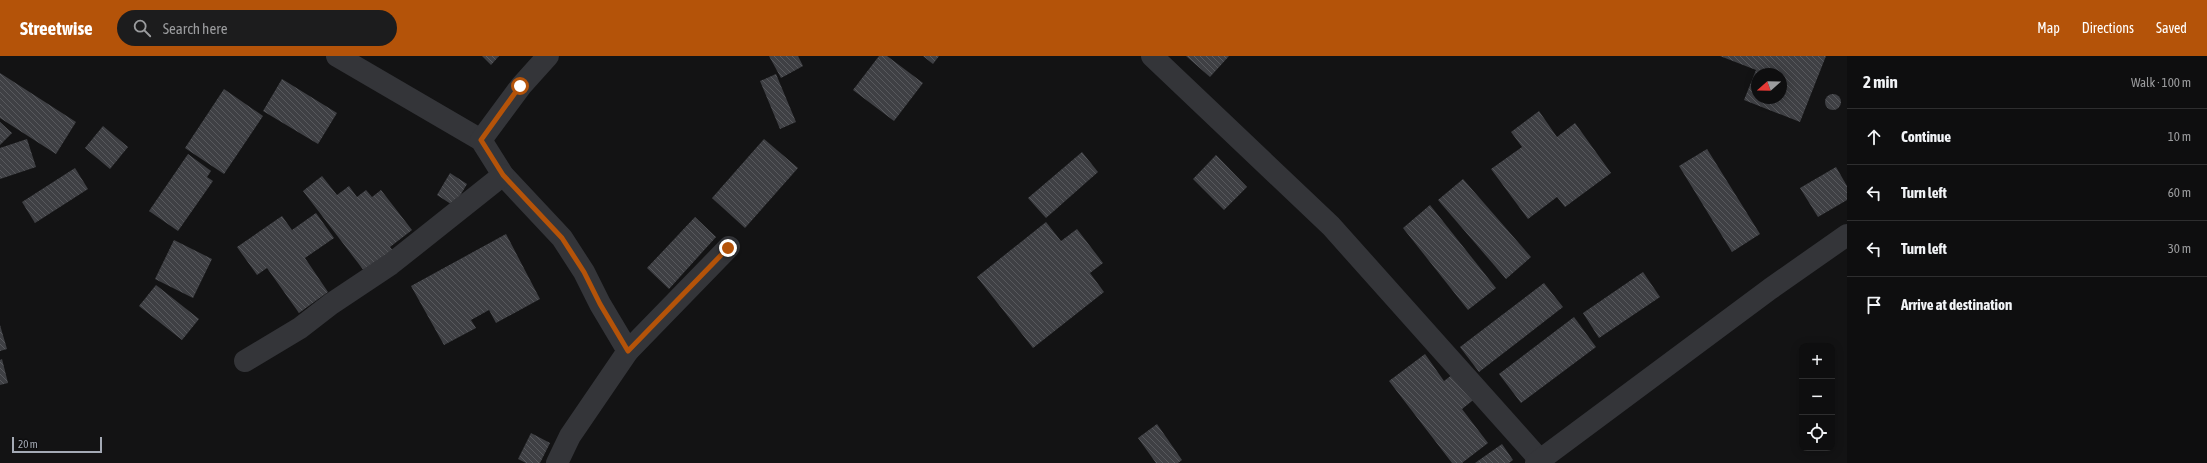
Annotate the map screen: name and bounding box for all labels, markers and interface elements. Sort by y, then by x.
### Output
search box [117,10,397,46]
text: Streetwise [20,17,93,39]
icon: search [131,17,153,39]
text: Search here [163,20,227,37]
text: Map [2037,20,2060,36]
text: Directions [2082,20,2134,36]
text: Saved [2156,20,2187,36]
north arrow [1751,68,1787,104]
text: 2 min [1863,72,1898,92]
text: Walk · 100 m [2131,75,2191,90]
route start [511,77,529,95]
icon: ahead [1863,126,1885,148]
text: Continue [1901,128,1951,145]
text: 10 m [2168,129,2191,144]
icon: left [1863,182,1885,204]
text: Turn left [1901,184,1947,201]
text: 60 m [2168,185,2191,200]
icon: left [1863,238,1885,260]
route end [719,239,737,257]
text: Turn left [1901,240,1947,257]
text: 30 m [2168,241,2191,256]
icon: arrive [1863,294,1885,316]
text: Arrive at destination [1901,296,2012,313]
map controls [1799,343,1835,451]
button: + [1799,343,1835,379]
button: − [1799,379,1835,415]
button: locate [1799,415,1835,451]
scale bar [12,435,102,454]
text: 20 m [18,438,38,450]

